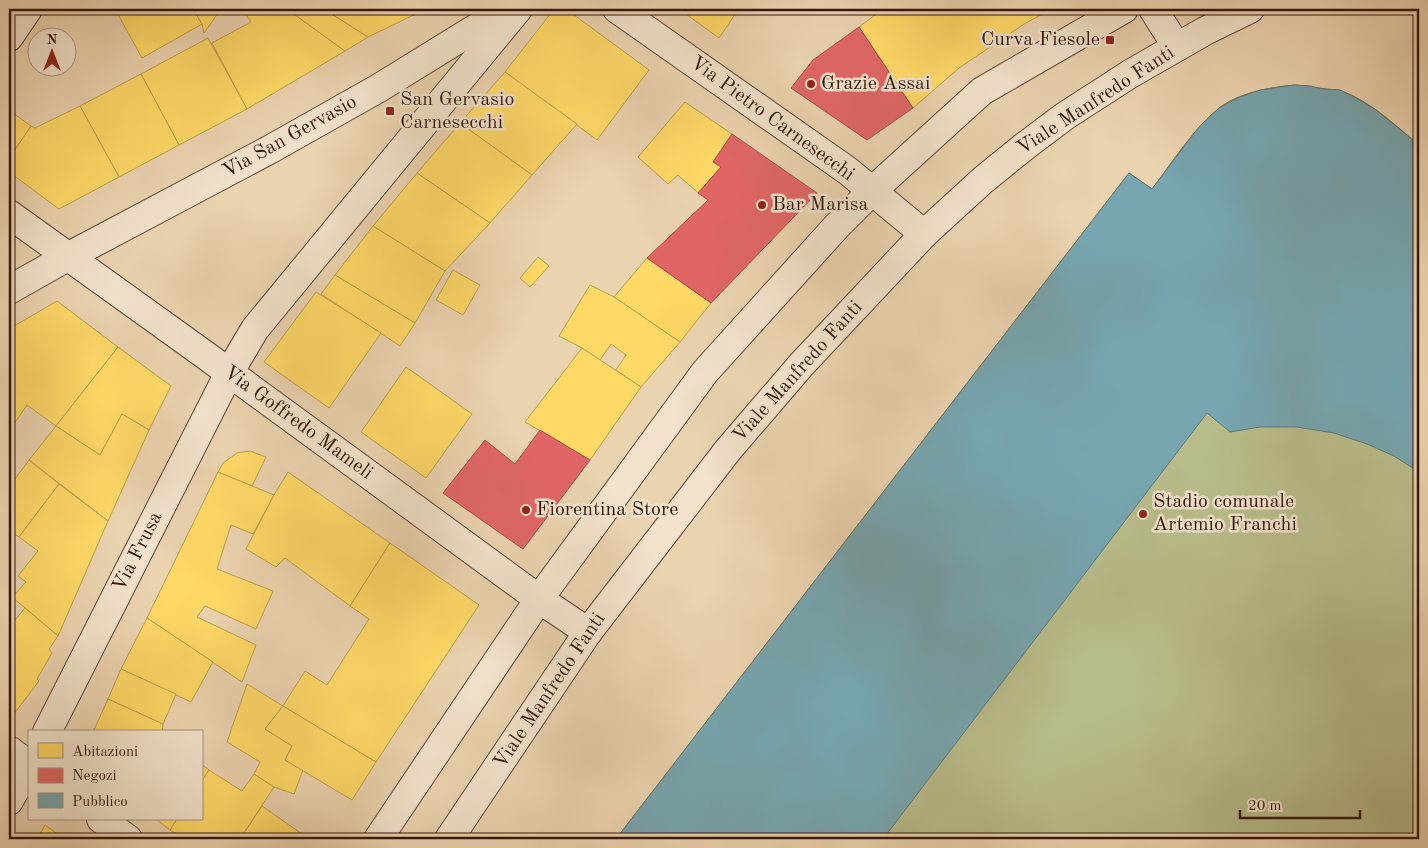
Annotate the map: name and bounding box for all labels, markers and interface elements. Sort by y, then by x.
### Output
north arrow [28,28,78,78]
place label: Curva Fiesole [981,30,1100,50]
text: N [47,33,58,47]
marker: Curva Fiesole [1104,34,1116,46]
street label: Viale Manfredo Fanti [1014,43,1178,159]
street label: Via Pietro Carnesecchi [686,53,858,185]
place label: Grazie Assai [821,74,930,94]
marker: Grazie Assai [805,78,817,90]
place label: San Gervasio Carnesecchi [400,90,514,133]
street label: Via San Gervasio [220,92,360,182]
marker: San Gervasio Carnesecchi [384,105,396,117]
place label: Bar Marisa [772,195,868,215]
marker: Bar Marisa [756,199,768,211]
street label: Viale Manfredo Fanti [729,297,867,447]
street label: Via Goffredo Mameli [220,362,376,484]
place label: Stadio comunale Artemio Franchi [1153,492,1297,535]
place label: Fiorentina Store [536,500,678,520]
marker: Fiorentina Store [520,504,532,516]
marker: Stadio comunale Artemio Franchi [1137,508,1149,520]
street label: Via Frusa [109,509,167,595]
street label: Viale Manfredo Fanti [491,610,609,772]
legend [28,730,202,820]
text: Abitazioni [72,745,138,760]
text: Negozi [72,769,117,784]
scale bar [1240,788,1360,820]
text: Pubblico [72,795,128,810]
text: 20 m [1248,799,1282,814]

